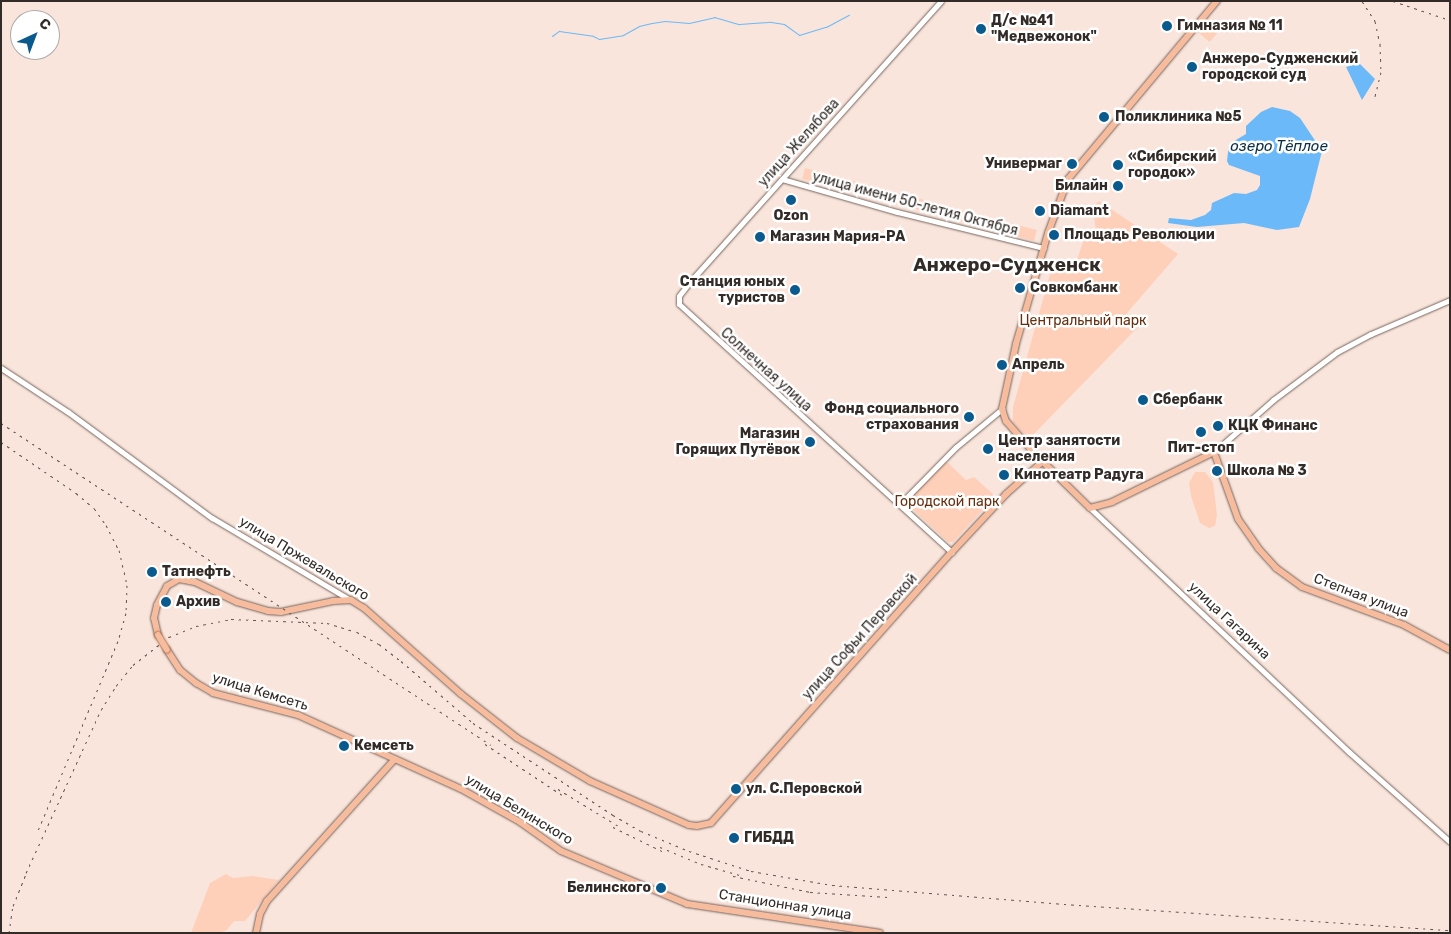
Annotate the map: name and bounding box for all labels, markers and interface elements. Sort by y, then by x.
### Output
north arrow [10,10,60,60]
place label: Д/с №41 "Медвежонок" [991,13,1097,46]
text: С [35,15,54,34]
place label: Гимназия № 11 [1177,18,1283,34]
marker: Гимназия № 11 [1161,20,1173,32]
marker: Д/с №41 "Медвежонок" [975,23,987,35]
place label: Анжеро-Судженский городской суд [1202,51,1358,84]
marker: Анжеро-Судженский городской суд [1186,61,1198,73]
street label: улица Желябова [755,95,843,191]
place label: Поликлиника №5 [1115,109,1241,125]
marker: Поликлиника №5 [1097,110,1111,124]
water label: озеро Тёплое [1230,138,1328,156]
place label: «Сибирский городок» [1128,149,1216,182]
place label: Универмаг [985,156,1062,172]
marker: Универмаг [1066,158,1078,170]
marker: «Сибирский городок» [1112,159,1124,171]
street label: улица имени 50-летия Октября [810,168,1020,240]
place label: Билайн [1055,178,1108,194]
marker: Билайн [1112,180,1124,192]
marker: Ozon [785,194,797,206]
place label: Diamant [1050,203,1109,219]
marker: Diamant [1034,205,1046,217]
place label: Ozon [773,208,809,224]
place label: Площадь Революции [1064,227,1215,243]
place label: Магазин Мария-РА [770,229,905,245]
marker: Площадь Революции [1048,229,1060,241]
marker: Магазин Мария-РА [754,231,766,243]
district label: Анжеро-Судженск [913,254,1101,276]
place label: Станция юных туристов [680,274,785,306]
place label: Совкомбанк [1030,280,1118,296]
marker: Совкомбанк [1014,282,1026,294]
marker: Станция юных туристов [789,284,801,296]
park label: Центральный парк [1019,313,1147,329]
street label: Солнечная улица [717,325,815,415]
place label: Апрель [1012,357,1064,373]
marker: Апрель [996,359,1008,371]
place label: Сбербанк [1153,392,1223,408]
marker: Сбербанк [1137,394,1149,406]
place label: Фонд социального страхования [824,401,959,434]
marker: Фонд социального страхования [963,411,975,423]
place label: КЦК Финанс [1228,418,1318,434]
marker: КЦК Финанс [1212,420,1224,432]
place label: Магазин Горящих Путёвок [675,426,800,458]
marker: Пит-стоп [1195,426,1207,438]
place label: Центр занятости населения [998,433,1120,466]
marker: Магазин Горящих Путёвок [804,436,816,448]
place label: Пит-стоп [1167,440,1235,456]
marker: Центр занятости населения [982,443,994,455]
place label: Школа № 3 [1227,463,1307,479]
marker: Школа № 3 [1211,465,1223,477]
place label: Кинотеатр Радуга [1014,467,1144,483]
marker: Кинотеатр Радуга [998,469,1010,481]
park label: Городской парк [894,494,1000,510]
street label: улица Пржевальского [236,514,372,604]
place label: Татнефть [162,564,231,580]
marker: Татнефть [146,566,158,578]
street label: Степная улица [1311,570,1411,622]
street label: улица Софьи Перовской [799,571,921,703]
street label: улица Гагарина [1185,579,1273,663]
place label: Архив [176,594,221,610]
marker: Архив [160,596,172,608]
street label: улица Кемсеть [210,669,310,715]
place label: Кемсеть [354,738,414,754]
marker: Кемсеть [338,740,350,752]
street label: улица Белинского [462,771,576,849]
place label: ул. С.Перовской [746,781,862,797]
marker: ул. С.Перовской [730,783,742,795]
place label: ГИБДД [744,830,794,846]
marker: ГИБДД [728,832,740,844]
place label: Белинского [567,880,651,896]
marker: Белинского [655,882,667,894]
street label: Станционная улица [717,886,853,924]

